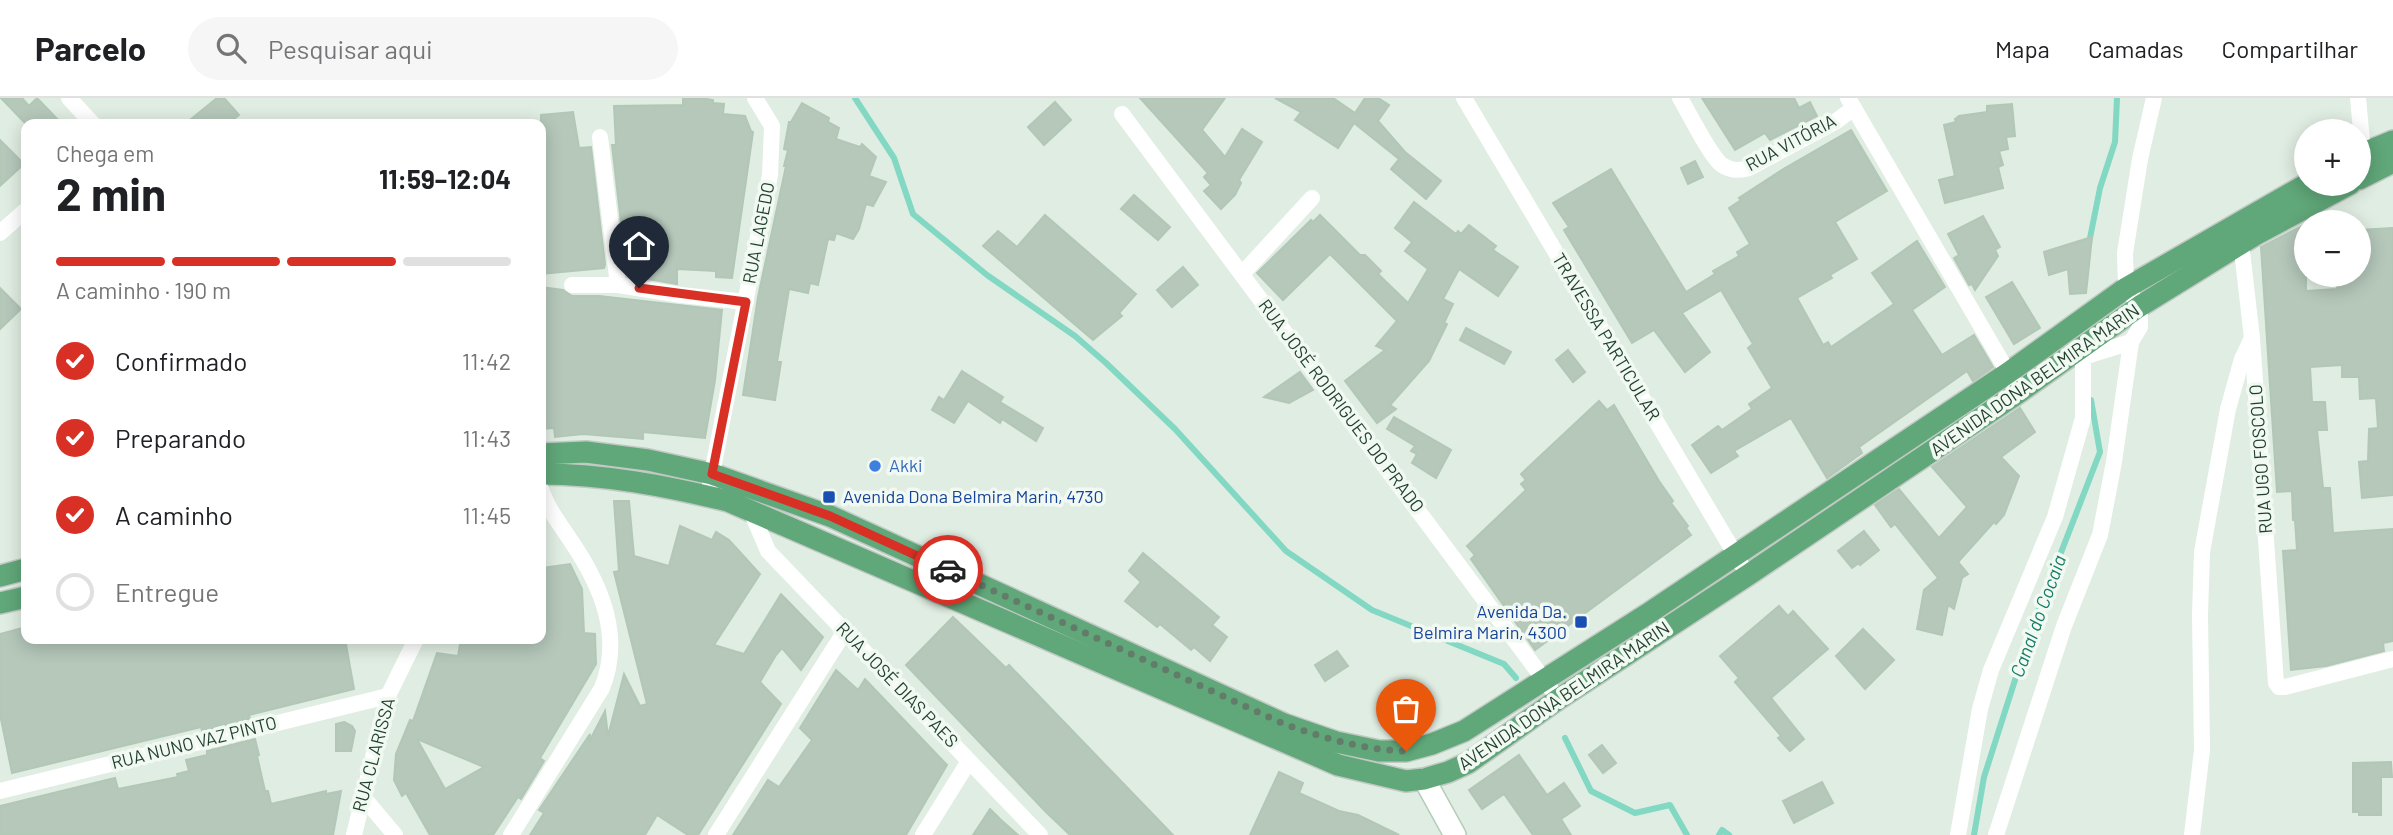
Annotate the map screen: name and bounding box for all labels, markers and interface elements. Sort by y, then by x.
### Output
search box [188,17,678,80]
text: Parcelo [35,28,146,68]
icon: search [212,29,250,67]
text: Pesquisar aqui [268,33,433,64]
text: Mapa [1995,34,2050,63]
text: Camadas [2088,34,2184,63]
text: Compartilhar [2222,34,2358,63]
street label: RUA VITÓRIA [1741,109,1840,175]
map controls [2294,119,2371,287]
button: + [2294,119,2371,196]
text: Chega em [56,139,154,167]
text: 11:59–12:04 [379,163,511,194]
text: 2 min [56,165,166,220]
street label: RUA LAGEDO [737,180,779,285]
button: − [2294,210,2371,287]
pin [609,216,669,288]
icon: home [620,227,658,265]
street label: TRAVESSA PARTICULAR [1548,249,1666,424]
text: A caminho · 190 m [56,276,231,304]
street label: RUA JOSÉ RODRIGUES DO PRADO [1254,294,1429,516]
street label: AVENIDA DONA BELMIRA MARIN [1926,298,2143,460]
icon: check [56,342,94,380]
text: Confirmado [115,345,247,376]
text: 11:42 [462,347,511,375]
street label: RUA UGO FOSCOLO [2244,384,2276,534]
icon: check [56,419,94,457]
text: Preparando [115,422,246,453]
text: 11:43 [463,424,511,452]
place label: Akki [889,454,923,476]
marker: Akki [867,458,883,474]
place label: Avenida Dona Belmira Marin, 4730 [843,485,1104,507]
marker: Avenida Dona Belmira Marin, 4730 [821,489,837,505]
icon: check [56,496,94,534]
text: A caminho [115,499,233,530]
text: 11:45 [463,501,511,529]
courier [913,535,983,605]
icon: car [929,551,967,589]
water label: Canal do Cocaia [2005,552,2070,680]
text: Entregue [115,576,219,607]
place label: Avenida Da. Belmira Marin, 4300 [1413,600,1567,643]
marker: Avenida Da. Belmira Marin, 4300 [1573,614,1589,630]
street label: AVENIDA DONA BELMIRA MARIN [1454,616,1673,774]
street label: RUA JOSÉ DIAS PAES [832,617,963,752]
pin [1376,679,1436,751]
icon: bag [1387,690,1425,728]
street label: RUA CLARISSA [347,695,399,814]
street label: RUA NUNO VAZ PINTO [109,711,279,773]

